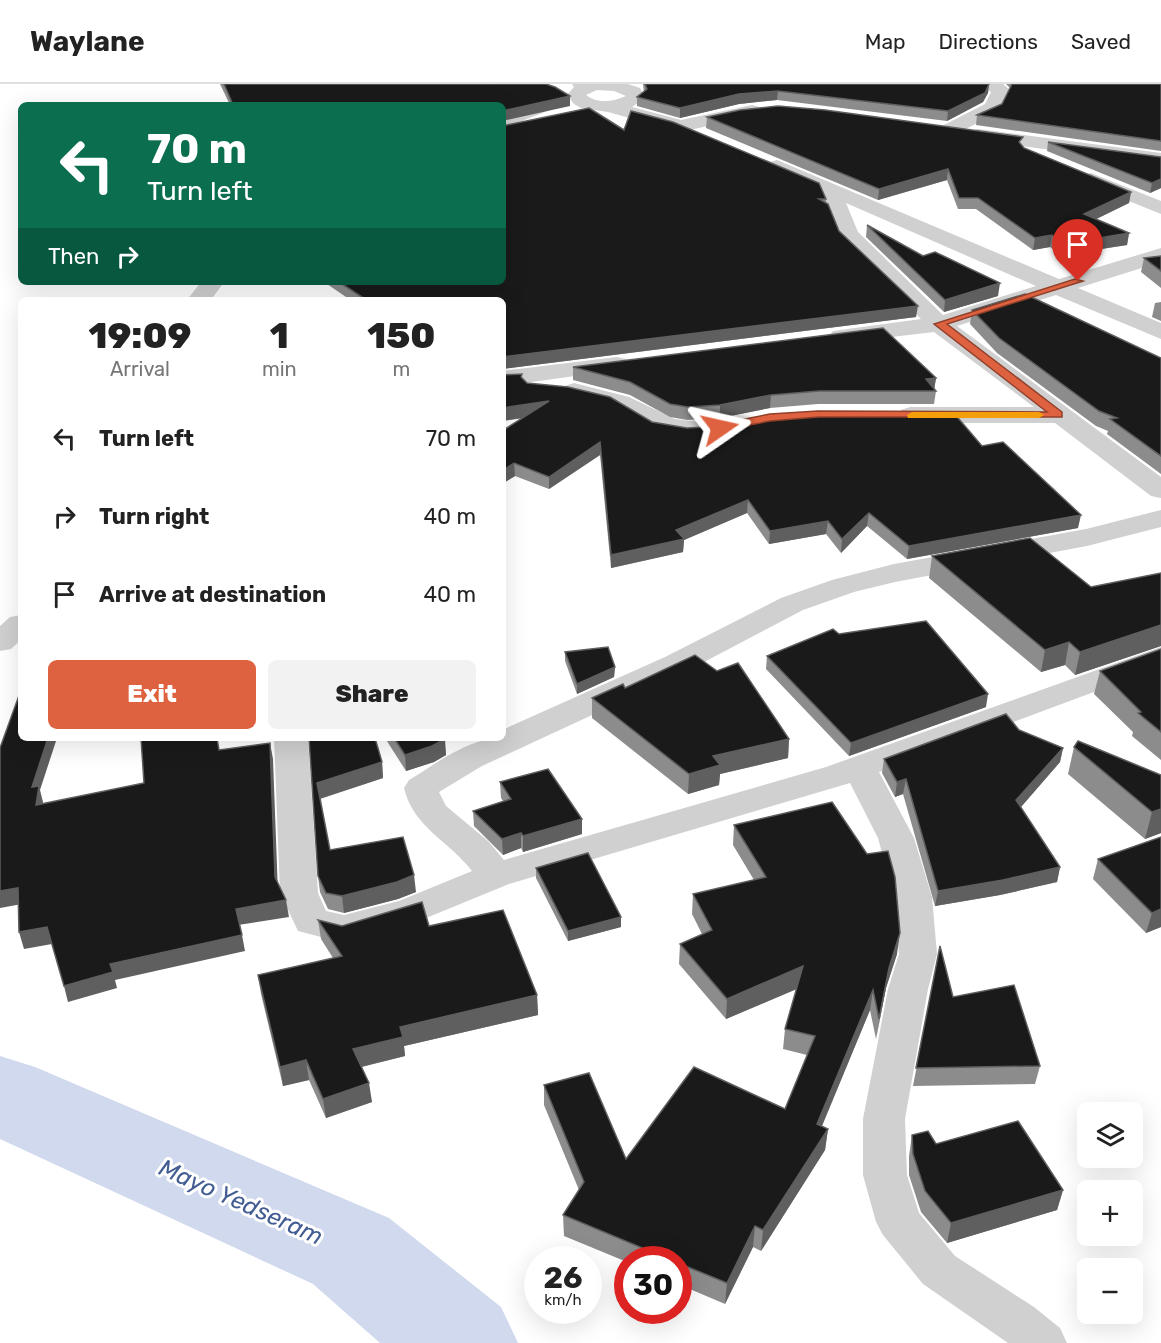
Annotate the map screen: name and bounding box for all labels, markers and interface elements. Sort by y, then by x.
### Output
text: Waylane [30,25,145,58]
text: Map [865,29,906,54]
text: Directions [939,29,1038,54]
text: Saved [1071,29,1131,54]
text: 70 m [147,124,247,174]
icon: left [48,126,126,204]
text: Turn left [147,175,252,207]
pin [1052,219,1103,281]
icon: arrive [1061,228,1094,261]
icon: right [111,240,144,273]
text: Then [48,243,99,270]
text: 19:09 [89,314,191,357]
text: 1 [270,314,289,357]
text: 150 [367,314,435,357]
text: Arrival [110,357,170,381]
text: min [262,357,297,381]
text: m [392,357,410,381]
position arrow [688,396,752,460]
icon: left [48,422,81,455]
text: Turn left [99,425,194,452]
text: 70 m [426,425,476,452]
icon: right [48,500,81,533]
text: Turn right [99,503,209,530]
text: 40 m [423,503,476,530]
icon: arrive [48,578,81,611]
text: Arrive at destination [99,581,326,608]
text: 40 m [423,581,476,608]
button: Exit [48,660,256,729]
button: Share [268,660,476,729]
map controls [1077,1102,1143,1324]
button: layers [1077,1102,1143,1168]
water label: Mayo Yedseram [155,1153,327,1251]
button: + [1077,1180,1143,1246]
speed limit sign: 30 [614,1246,692,1324]
button: − [1077,1258,1143,1324]
text: 26 [543,1260,583,1296]
text: km/h [544,1291,582,1309]

